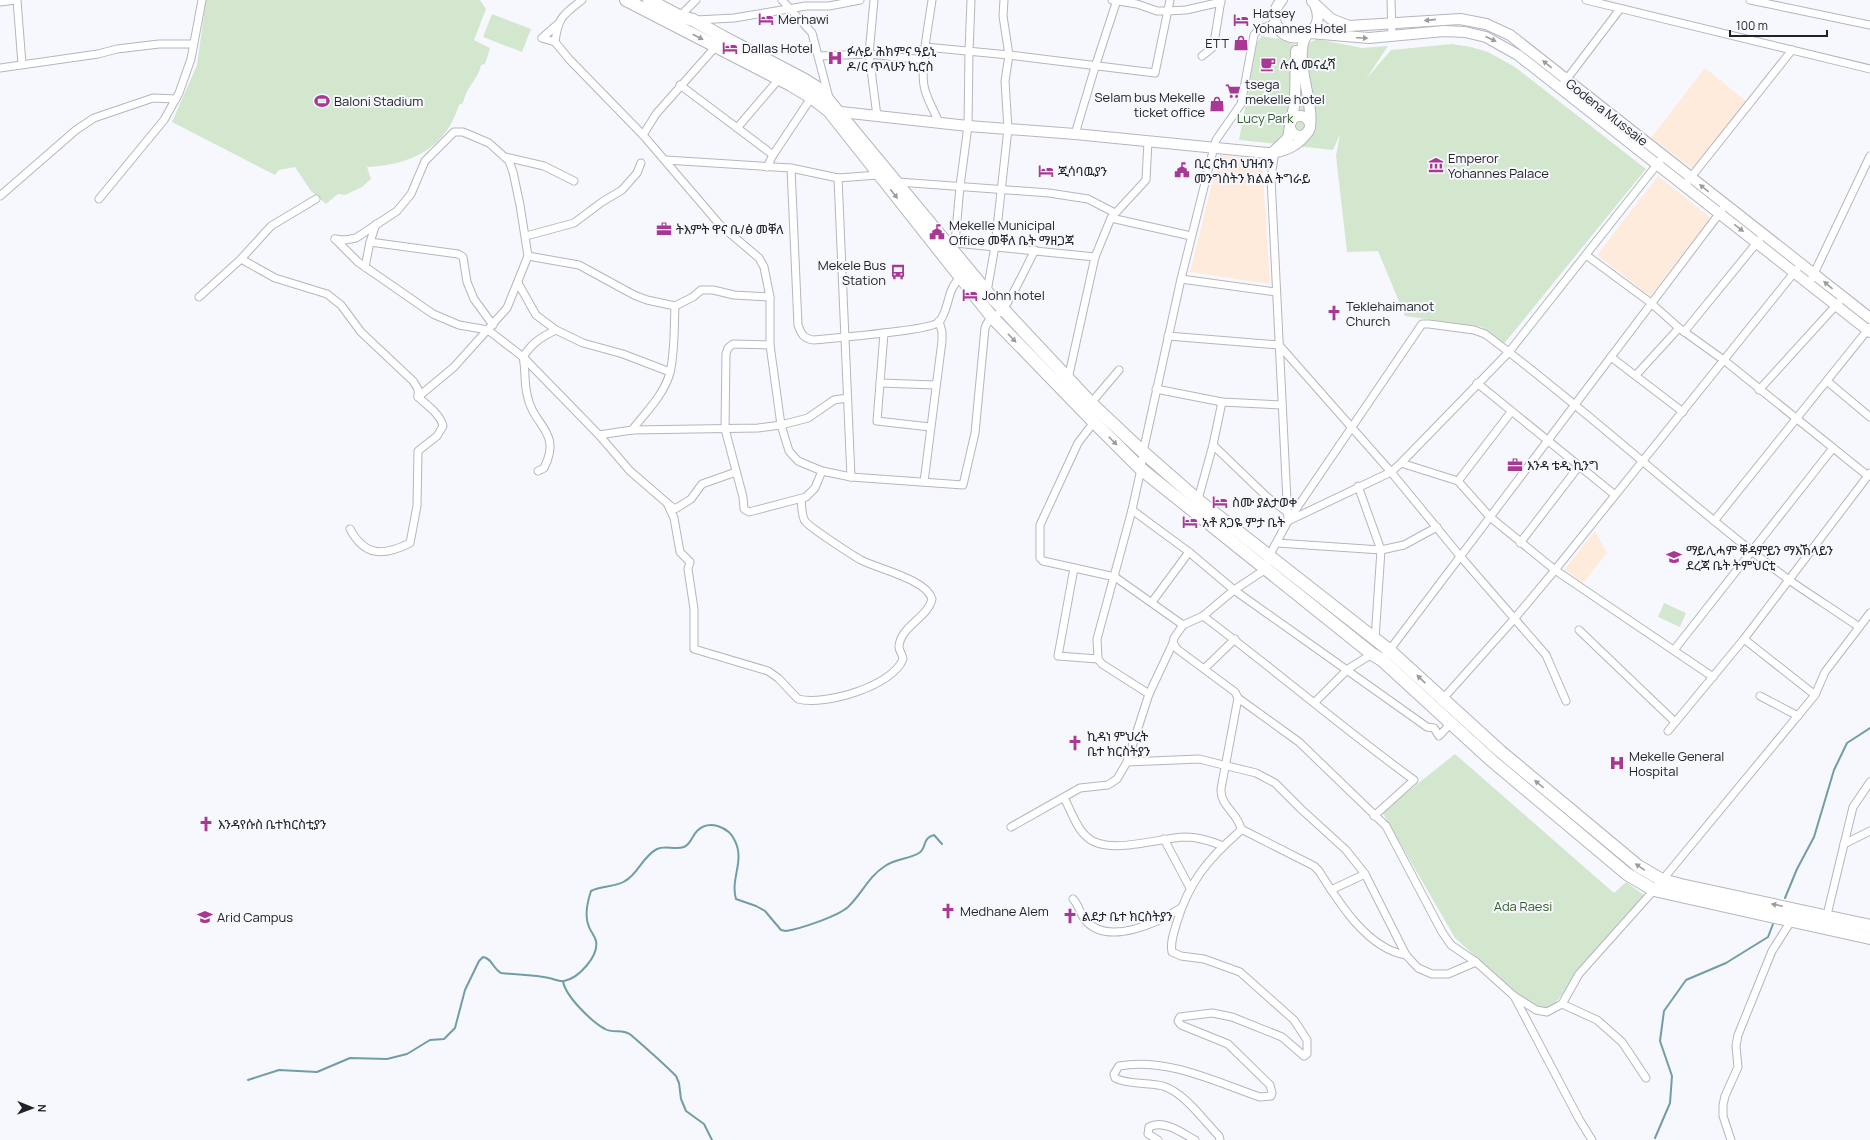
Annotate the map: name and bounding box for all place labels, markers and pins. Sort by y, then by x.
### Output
place label: Hatsey Yohannes Hotel [1253,4,1346,37]
hotel icon: Merhawi [757,10,775,28]
place label: Merhawi [778,10,829,28]
hotel icon: Hatsey Yohannes Hotel [1232,11,1250,29]
place label: ETT [1205,34,1229,52]
shop icon: ETT [1232,34,1250,52]
hotel icon: Dallas Hotel [721,39,739,57]
place label: Dallas Hotel [742,39,813,57]
place label: ፉሉይ ሕክምና ዓይኒ ዶ/ር ጥላሁን ኪሮስ [847,42,937,75]
hospital icon: ፉሉይ ሕክምና ዓይኒ ዶ/ር ጥላሁን ኪሮስ [826,49,844,67]
cafe icon: ሉሲ መናፈሻ [1259,55,1277,73]
place label: ሉሲ መናፈሻ [1280,55,1336,73]
place label: tsega mekelle hotel [1245,75,1325,108]
supermarket icon: tsega mekelle hotel [1224,82,1242,100]
place label: Selam bus Mekelle ticket office [1095,88,1205,121]
sports icon: Baloni Stadium [313,92,331,110]
place label: Baloni Stadium [334,92,423,110]
shop icon: Selam bus Mekelle ticket office [1208,95,1226,113]
place label: Emperor Yohannes Palace [1448,149,1549,182]
place label: ቢር ርክብ ህዝብን መንግስትን ክልል ትግራይ [1194,154,1311,187]
museum icon: Emperor Yohannes Palace [1427,156,1445,174]
public building icon: ቢር ርክብ ህዝብን መንግስትን ክልል ትግራይ [1173,161,1191,179]
hotel icon: ጂሳባዉያን [1037,162,1055,180]
place label: ጂሳባዉያን [1058,162,1108,180]
place label: Mekelle Municipal Office መቐለ ቤት ማዘጋጃ [949,216,1074,249]
office icon: ትእምት ዋና ቤ/ፅ መቐለ [655,220,673,238]
place label: ትእምት ዋና ቤ/ፅ መቐለ [676,220,784,238]
public building icon: Mekelle Municipal Office መቐለ ቤት ማዘጋጃ [928,223,946,241]
place label: Mekele Bus Station [818,256,886,289]
bus stop icon: Mekele Bus Station [889,263,907,281]
hotel icon: John hotel [961,286,979,304]
place label: John hotel [982,286,1045,304]
place label: Teklehaimanot Church [1346,297,1434,330]
church icon: Teklehaimanot Church [1325,304,1343,322]
office icon: እንዳ ቴዲ ኪንግ [1506,456,1524,474]
place label: እንዳ ቴዲ ኪንግ [1527,456,1599,474]
hotel icon: ስሙ ያልታወቀ [1211,493,1229,511]
place label: ስሙ ያልታወቀ [1232,493,1297,511]
hotel icon: አቶ ጸጋዬ ምታ ቤት [1181,513,1199,531]
place label: አቶ ጸጋዬ ምታ ቤት [1202,513,1285,531]
place label: ማይሊሓም ቐዳምይን ማእኸላይን ደረጃ ቤት ትምህርቲ [1686,541,1834,574]
school or university icon: ማይሊሓም ቐዳምይን ማእኸላይን ደረጃ ቤት ትምህርቲ [1665,548,1683,566]
place label: ኪዳነ ምህረት ቤተ ክርስትያን [1087,727,1151,760]
church icon: ኪዳነ ምህረት ቤተ ክርስትያን [1066,734,1084,752]
place label: Mekelle General Hospital [1629,747,1724,780]
hospital icon: Mekelle General Hospital [1608,754,1626,772]
church icon: እንዳየሱስ ቤተክርስቲያን [197,815,215,833]
place label: እንዳየሱስ ቤተክርስቲያን [218,815,327,833]
church icon: Medhane Alem [939,902,957,920]
place label: Medhane Alem [960,902,1049,920]
church icon: ልደታ ቤተ ክርስትያን [1061,907,1079,925]
place label: ልደታ ቤተ ክርስትያን [1082,907,1173,925]
school or university icon: Arid Campus [196,908,214,926]
place label: Arid Campus [217,908,293,926]

